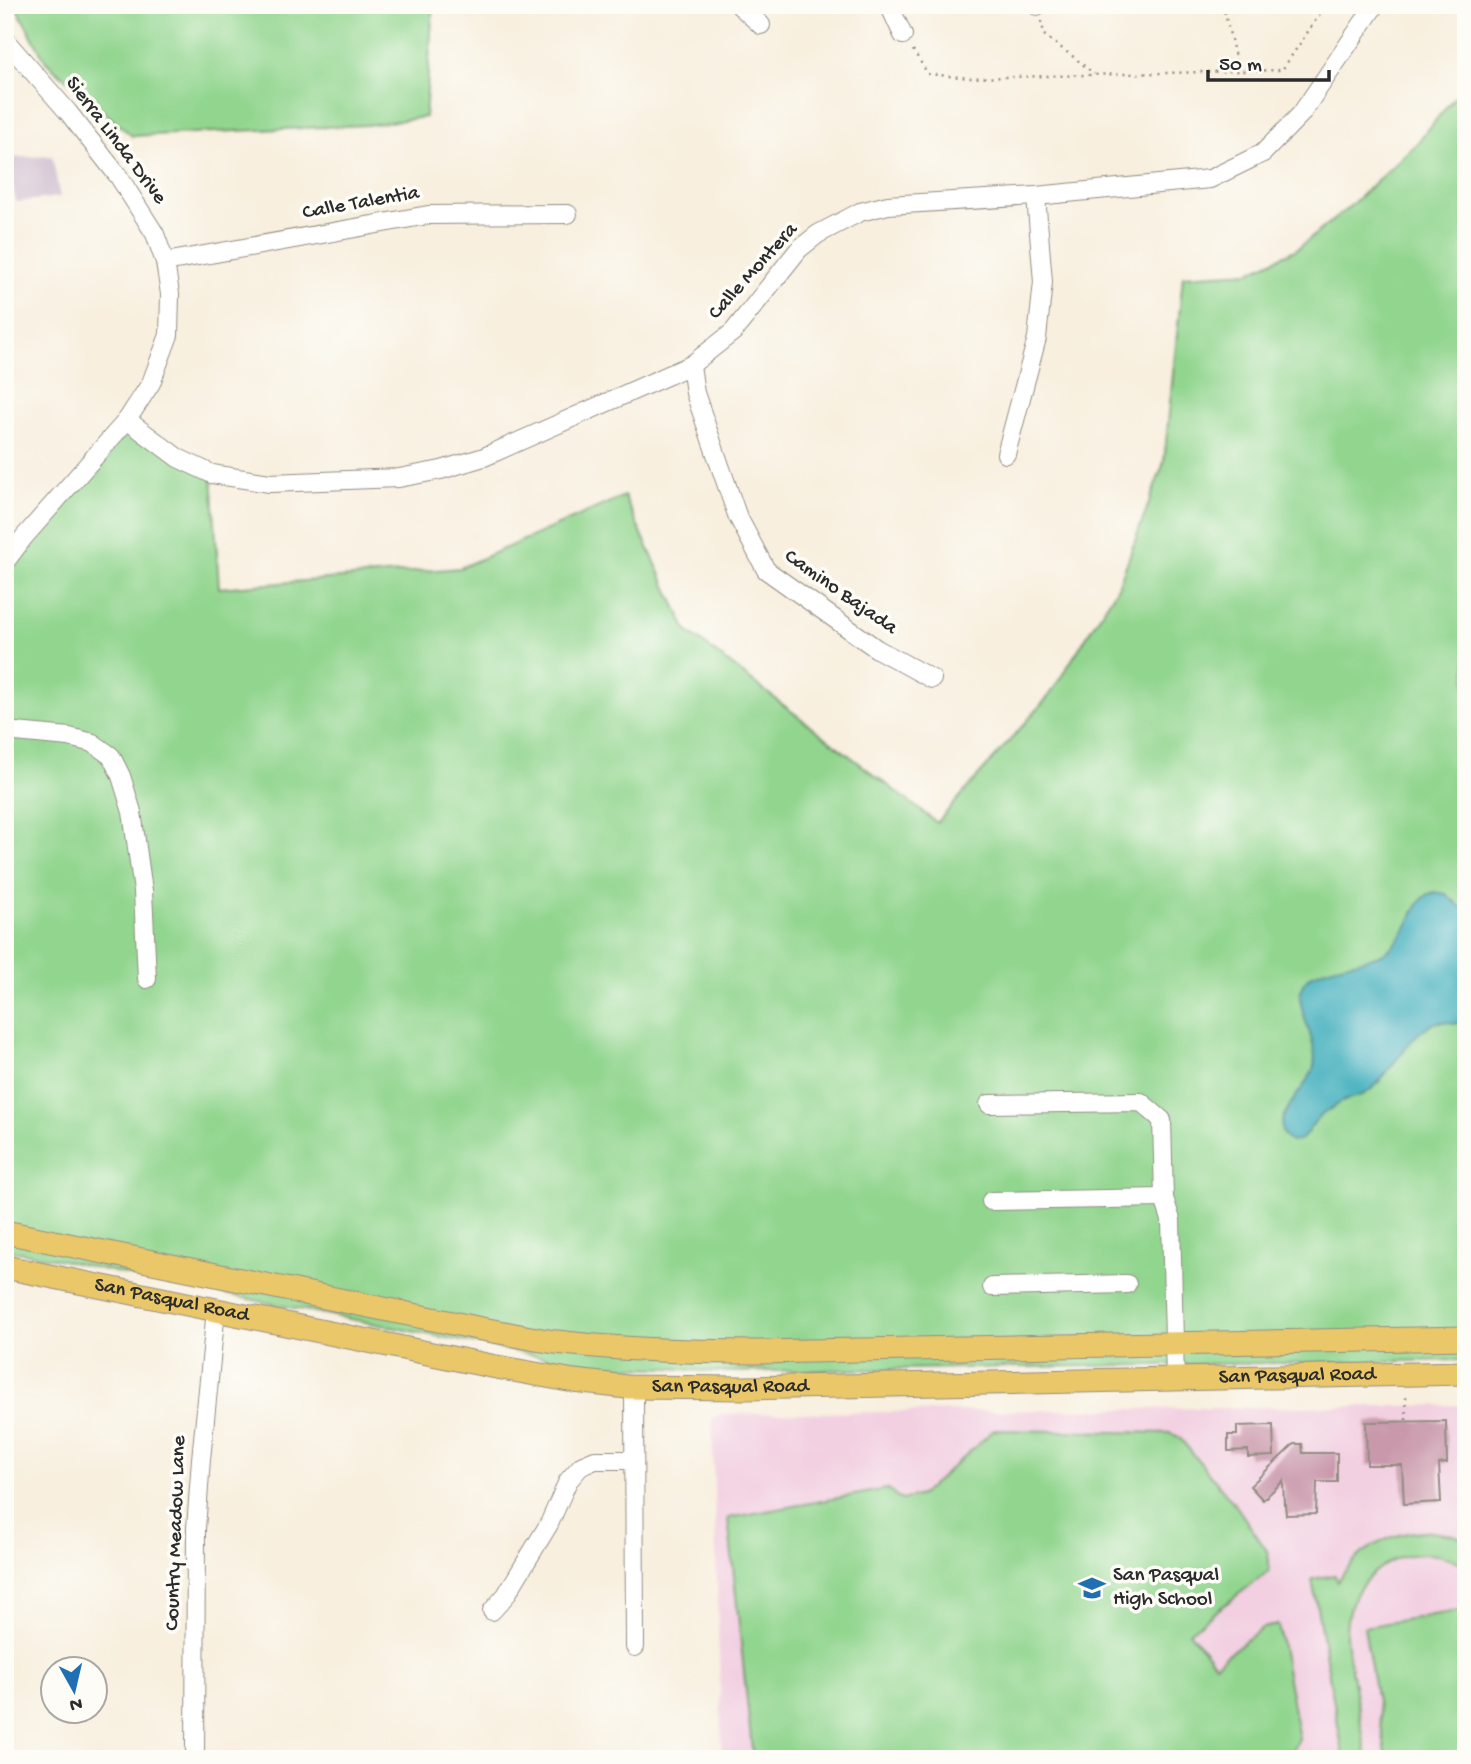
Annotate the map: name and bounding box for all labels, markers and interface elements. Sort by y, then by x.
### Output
scale bar [1208,38,1329,82]
text: 50 m [1219,54,1262,79]
street label: Sierra Linda Drive [59,72,172,211]
street label: Calle Talentia [301,181,423,227]
street label: Calle Montera [704,217,805,326]
street label: Camino Bajada [779,545,903,642]
street label: San Pasqual Road [92,1273,253,1329]
street label: San Pasqual Road [1218,1362,1378,1391]
street label: San Pasqual Road [652,1374,811,1401]
street label: Country Meadow Lane [161,1434,193,1631]
place label: San Pasqual High School [1113,1564,1219,1613]
school or university icon: San Pasqual High School [1077,1573,1107,1603]
north arrow [38,1656,108,1726]
text: N [68,1691,84,1716]

